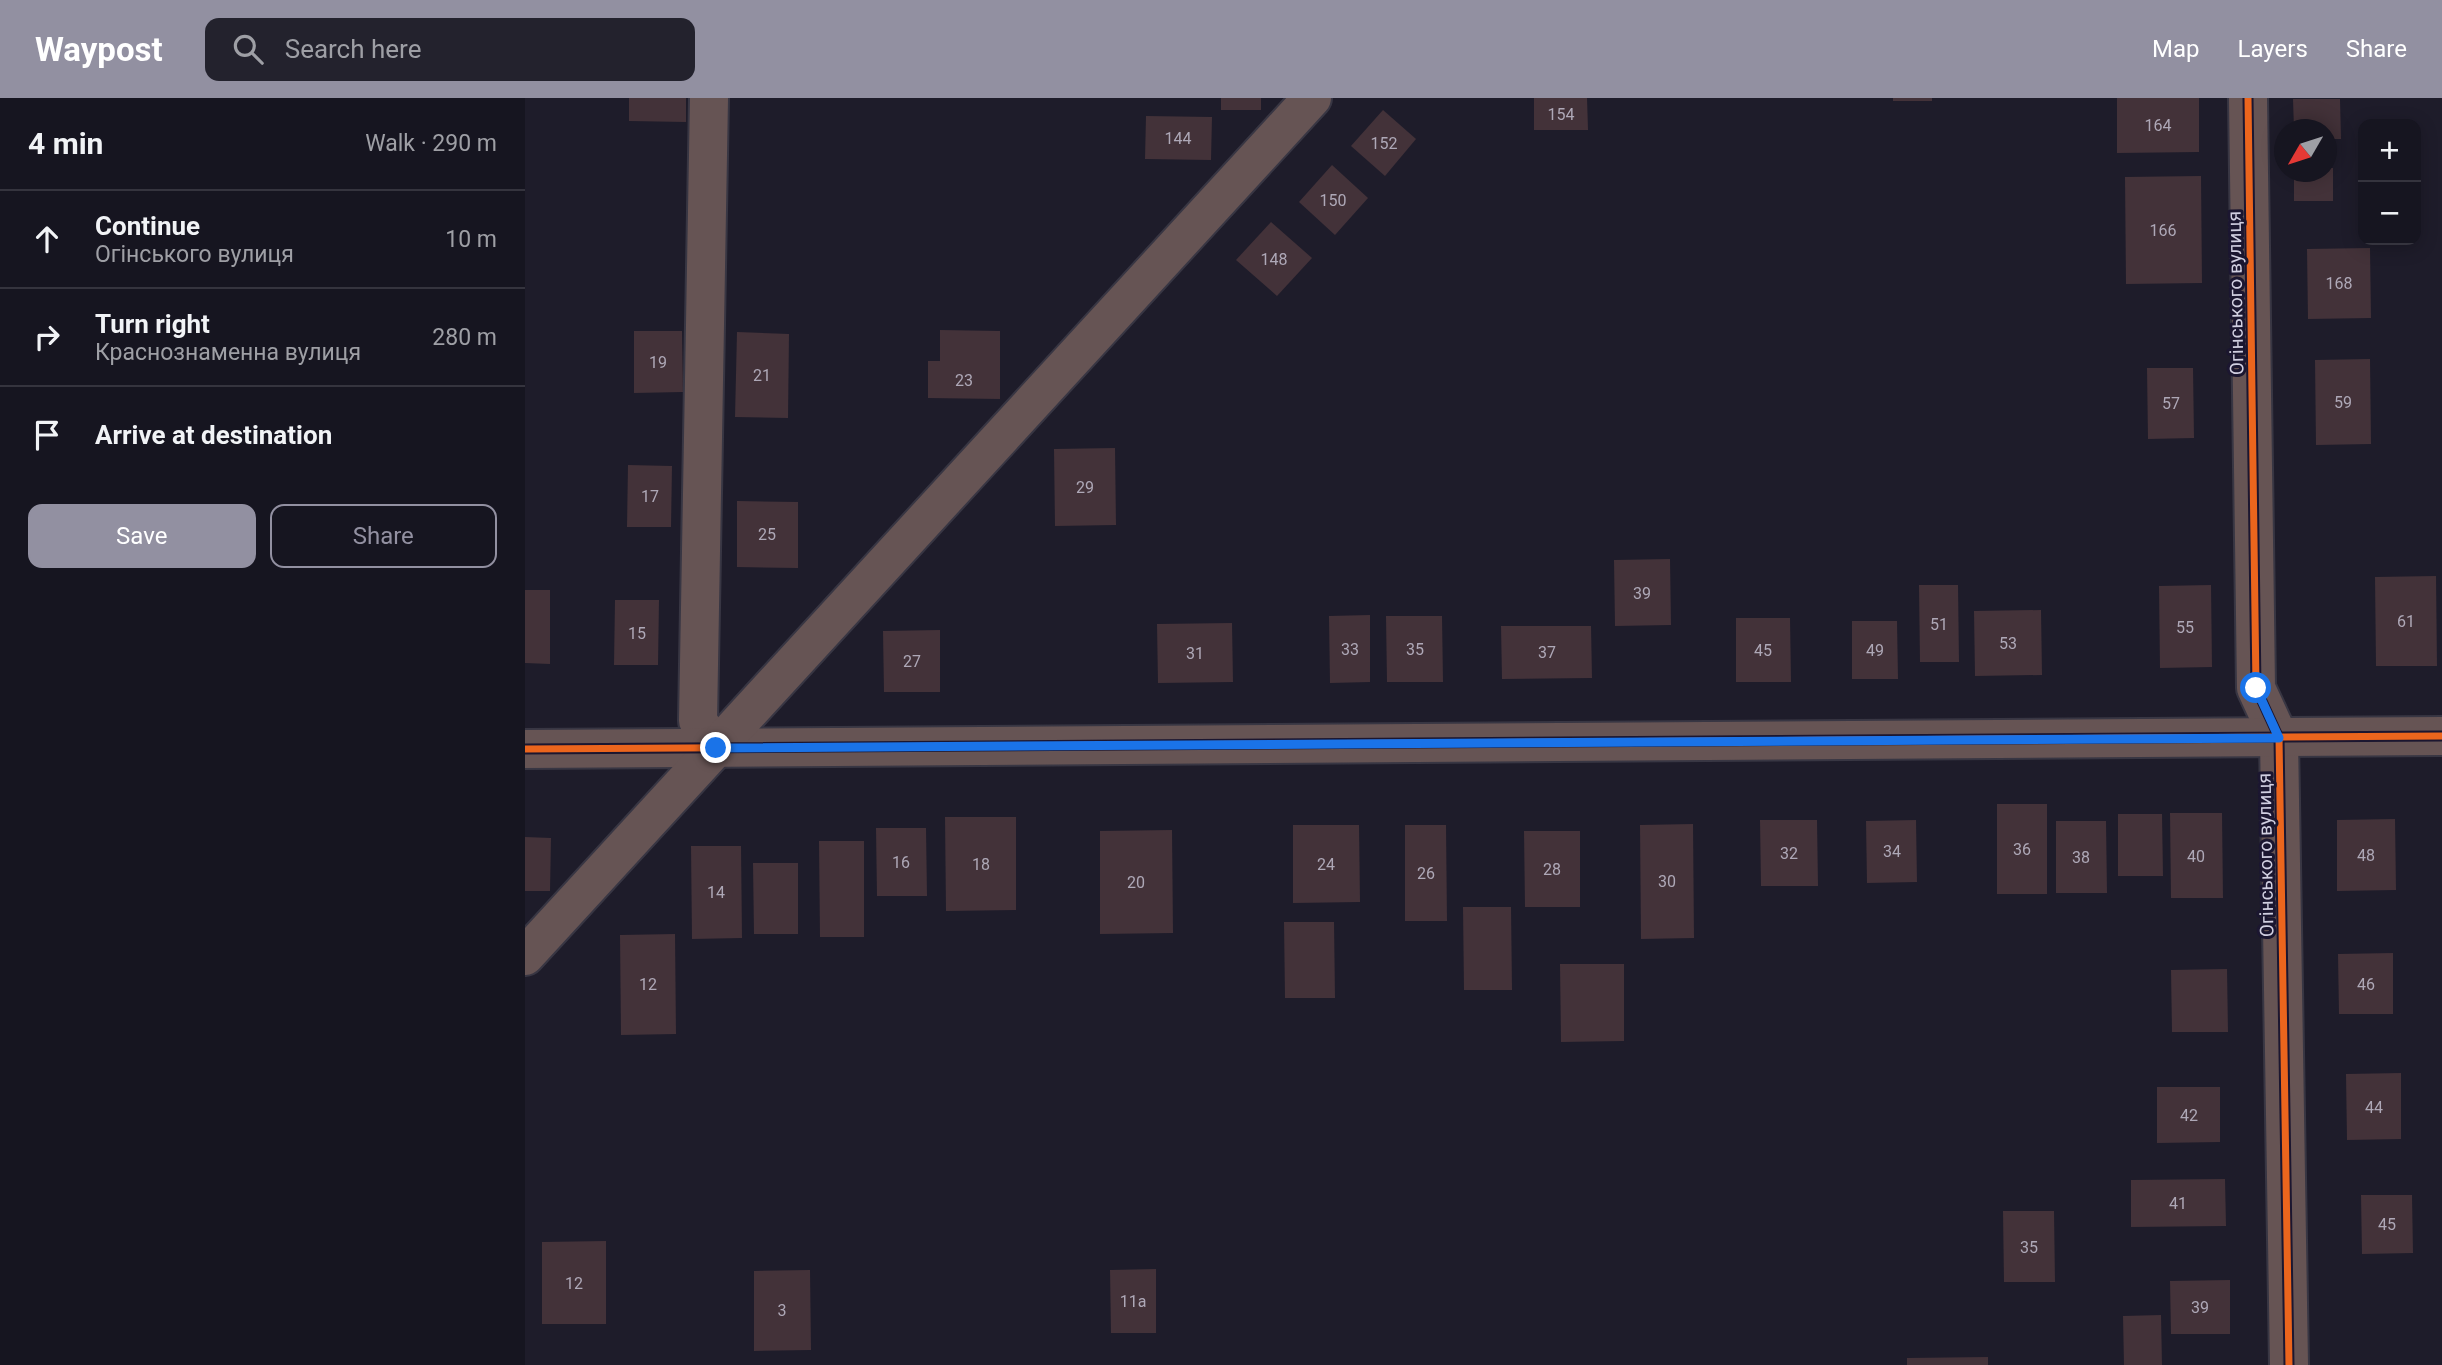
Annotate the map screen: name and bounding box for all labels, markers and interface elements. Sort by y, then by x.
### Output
search box [205,18,695,81]
text: Waypost [35,30,163,69]
icon: search [229,30,267,68]
text: Search here [285,34,421,64]
text: Map [2152,35,2200,63]
text: Layers [2238,35,2308,63]
text: Share [2346,35,2407,63]
house number: 154 [1548,105,1574,124]
house number: 164 [2145,116,2171,135]
north arrow [2274,119,2337,182]
map controls [2358,119,2421,245]
button: + [2358,119,2421,182]
text: 4 min [28,126,103,161]
house number: 144 [1165,129,1191,148]
text: Walk · 290 m [365,130,497,157]
house number: 152 [1371,134,1397,153]
button: − [2358,182,2421,245]
house number: 150 [1320,191,1346,210]
text: Continue [95,211,200,241]
street label: Огінського вулиця [2223,211,2248,375]
icon: ahead [28,220,66,258]
house number: 166 [2150,221,2176,240]
text: 10 m [445,226,497,253]
text: Огінського вулиця [95,241,294,268]
house number: 148 [1261,250,1287,269]
house number: 168 [2326,274,2352,293]
text: Turn right [95,309,210,339]
icon: right [28,318,66,356]
text: 280 m [432,324,497,351]
text: Краснознаменна вулиця [95,339,361,366]
house number: 19 [649,353,667,372]
house number: 21 [753,366,771,385]
house number: 23 [955,371,973,390]
house number: 59 [2334,393,2352,412]
house number: 57 [2162,394,2180,413]
icon: arrive [28,416,66,454]
text: Arrive at destination [95,420,332,450]
house number: 29 [1076,478,1094,497]
house number: 17 [641,487,659,506]
button: Save [28,504,256,568]
button: Share [270,504,497,568]
house number: 25 [758,525,776,544]
house number: 39 [1633,584,1651,603]
house number: 61 [2397,612,2415,631]
house number: 51 [1930,615,1948,634]
house number: 55 [2176,618,2194,637]
house number: 15 [628,624,646,643]
house number: 53 [1999,634,2017,653]
house number: 33 [1341,640,1359,659]
house number: 35 [1406,640,1424,659]
house number: 45 [1754,641,1772,660]
house number: 49 [1866,641,1884,660]
house number: 37 [1538,643,1556,662]
house number: 31 [1186,644,1204,663]
house number: 27 [903,652,921,671]
route start [2240,672,2271,703]
route end [700,732,731,763]
street label: Огінського вулиця [2253,773,2278,937]
house number: 36 [2013,840,2031,859]
house number: 34 [1883,842,1901,861]
house number: 32 [1780,844,1798,863]
house number: 48 [2357,846,2375,865]
house number: 40 [2187,847,2205,866]
house number: 38 [2072,848,2090,867]
house number: 16 [892,853,910,872]
house number: 18 [972,855,990,874]
house number: 24 [1317,855,1335,874]
house number: 28 [1543,860,1561,879]
house number: 26 [1417,864,1435,883]
house number: 30 [1658,872,1676,891]
house number: 20 [1127,873,1145,892]
house number: 14 [707,883,725,902]
house number: 12 [639,975,657,994]
house number: 46 [2357,975,2375,994]
house number: 44 [2365,1098,2383,1117]
house number: 42 [2180,1106,2198,1125]
house number: 41 [2169,1194,2187,1213]
house number: 45 [2378,1215,2396,1234]
house number: 35 [2020,1238,2038,1257]
house number: 12 [565,1274,583,1293]
house number: 11а [1120,1292,1146,1311]
house number: 39 [2191,1298,2209,1317]
house number: 3 [778,1301,787,1320]

